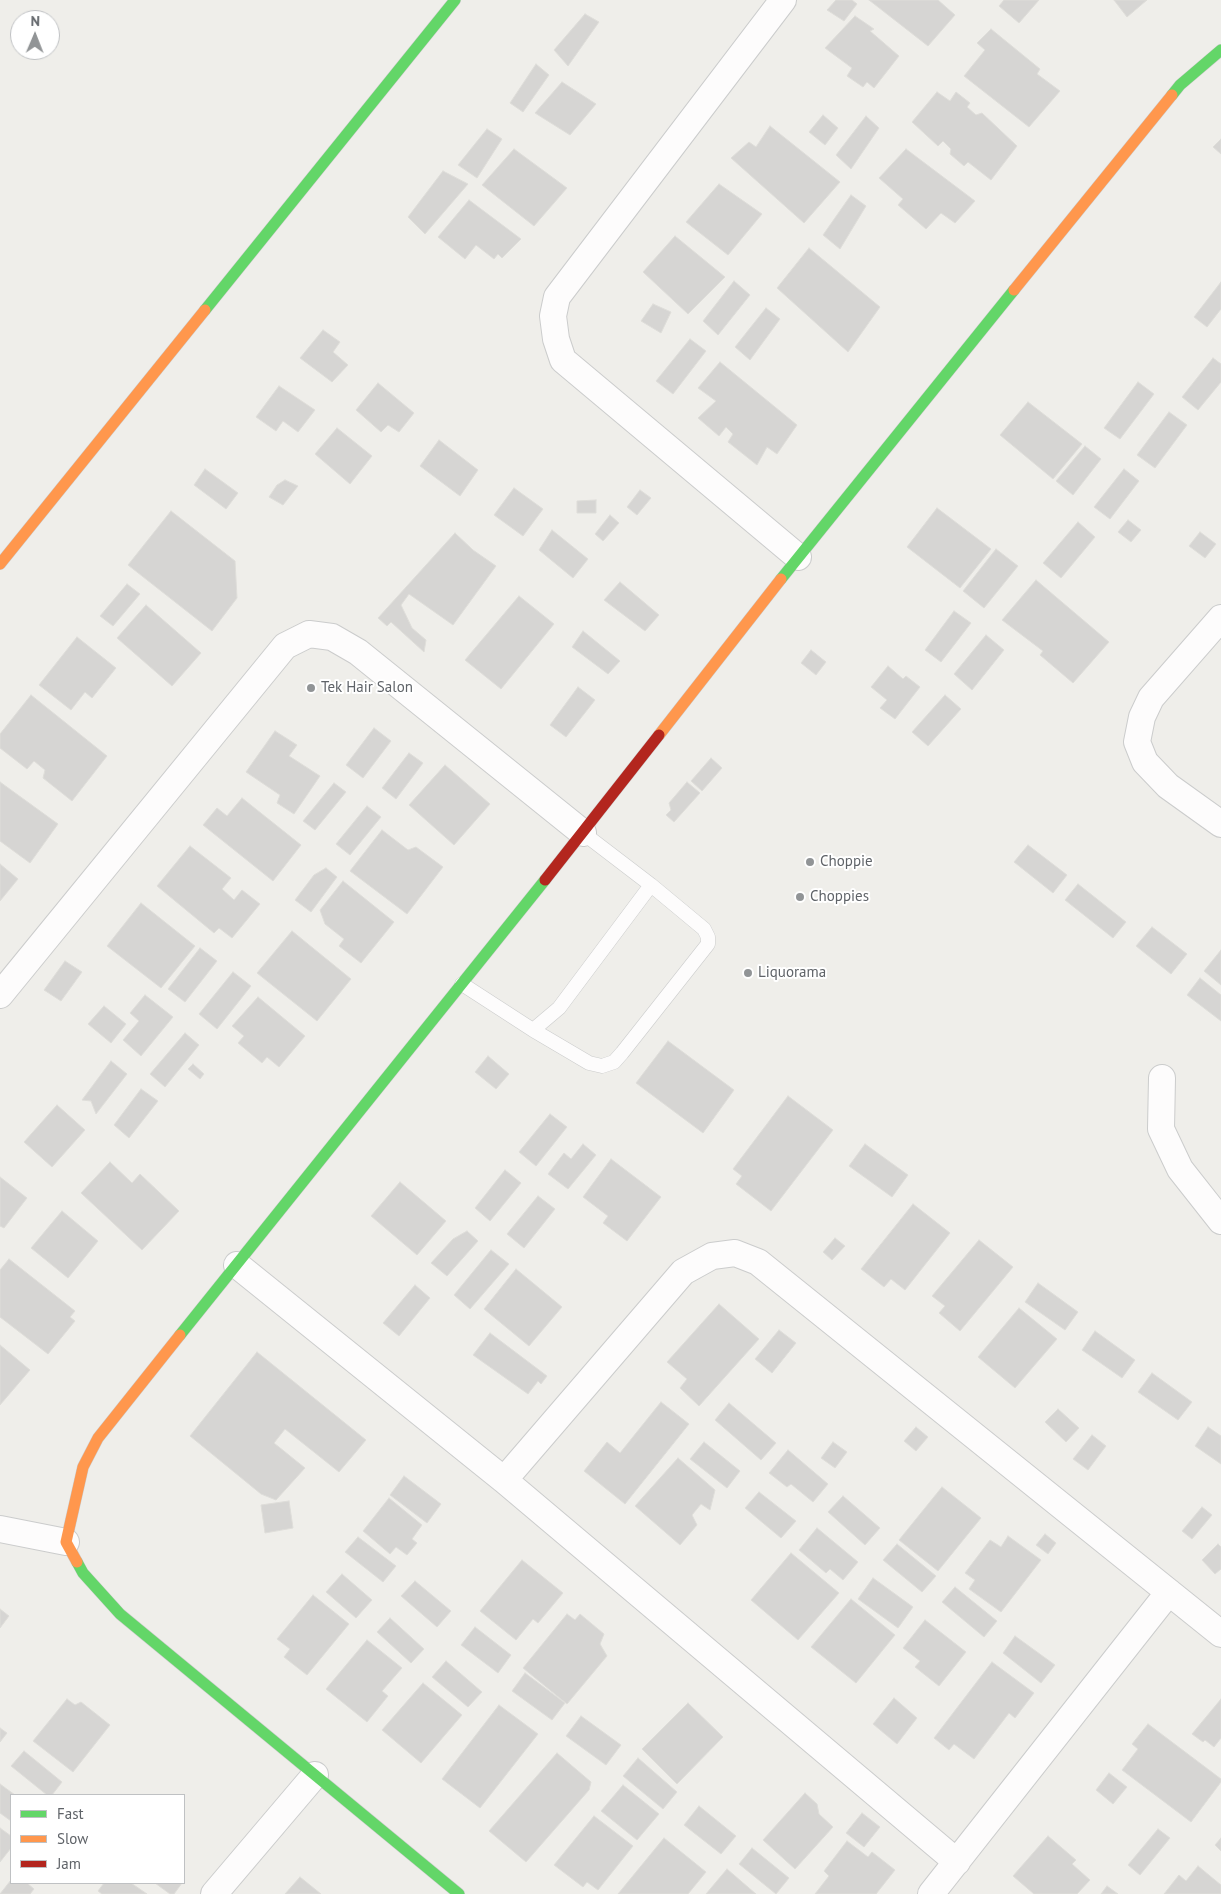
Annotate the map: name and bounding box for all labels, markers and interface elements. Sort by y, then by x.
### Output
north arrow [10,10,60,60]
text: N [30,12,40,30]
place label: Tek Hair Salon [321,679,413,697]
marker: Tek Hair Salon [305,682,317,694]
place label: Choppie [820,853,873,871]
marker: Choppie [804,856,816,868]
place label: Choppies [810,888,869,906]
marker: Choppies [794,891,806,903]
place label: Liquorama [758,964,826,982]
marker: Liquorama [742,967,754,979]
legend [10,1794,185,1884]
text: Fast [57,1804,84,1823]
text: Slow [57,1829,88,1848]
text: Jam [57,1854,81,1873]

